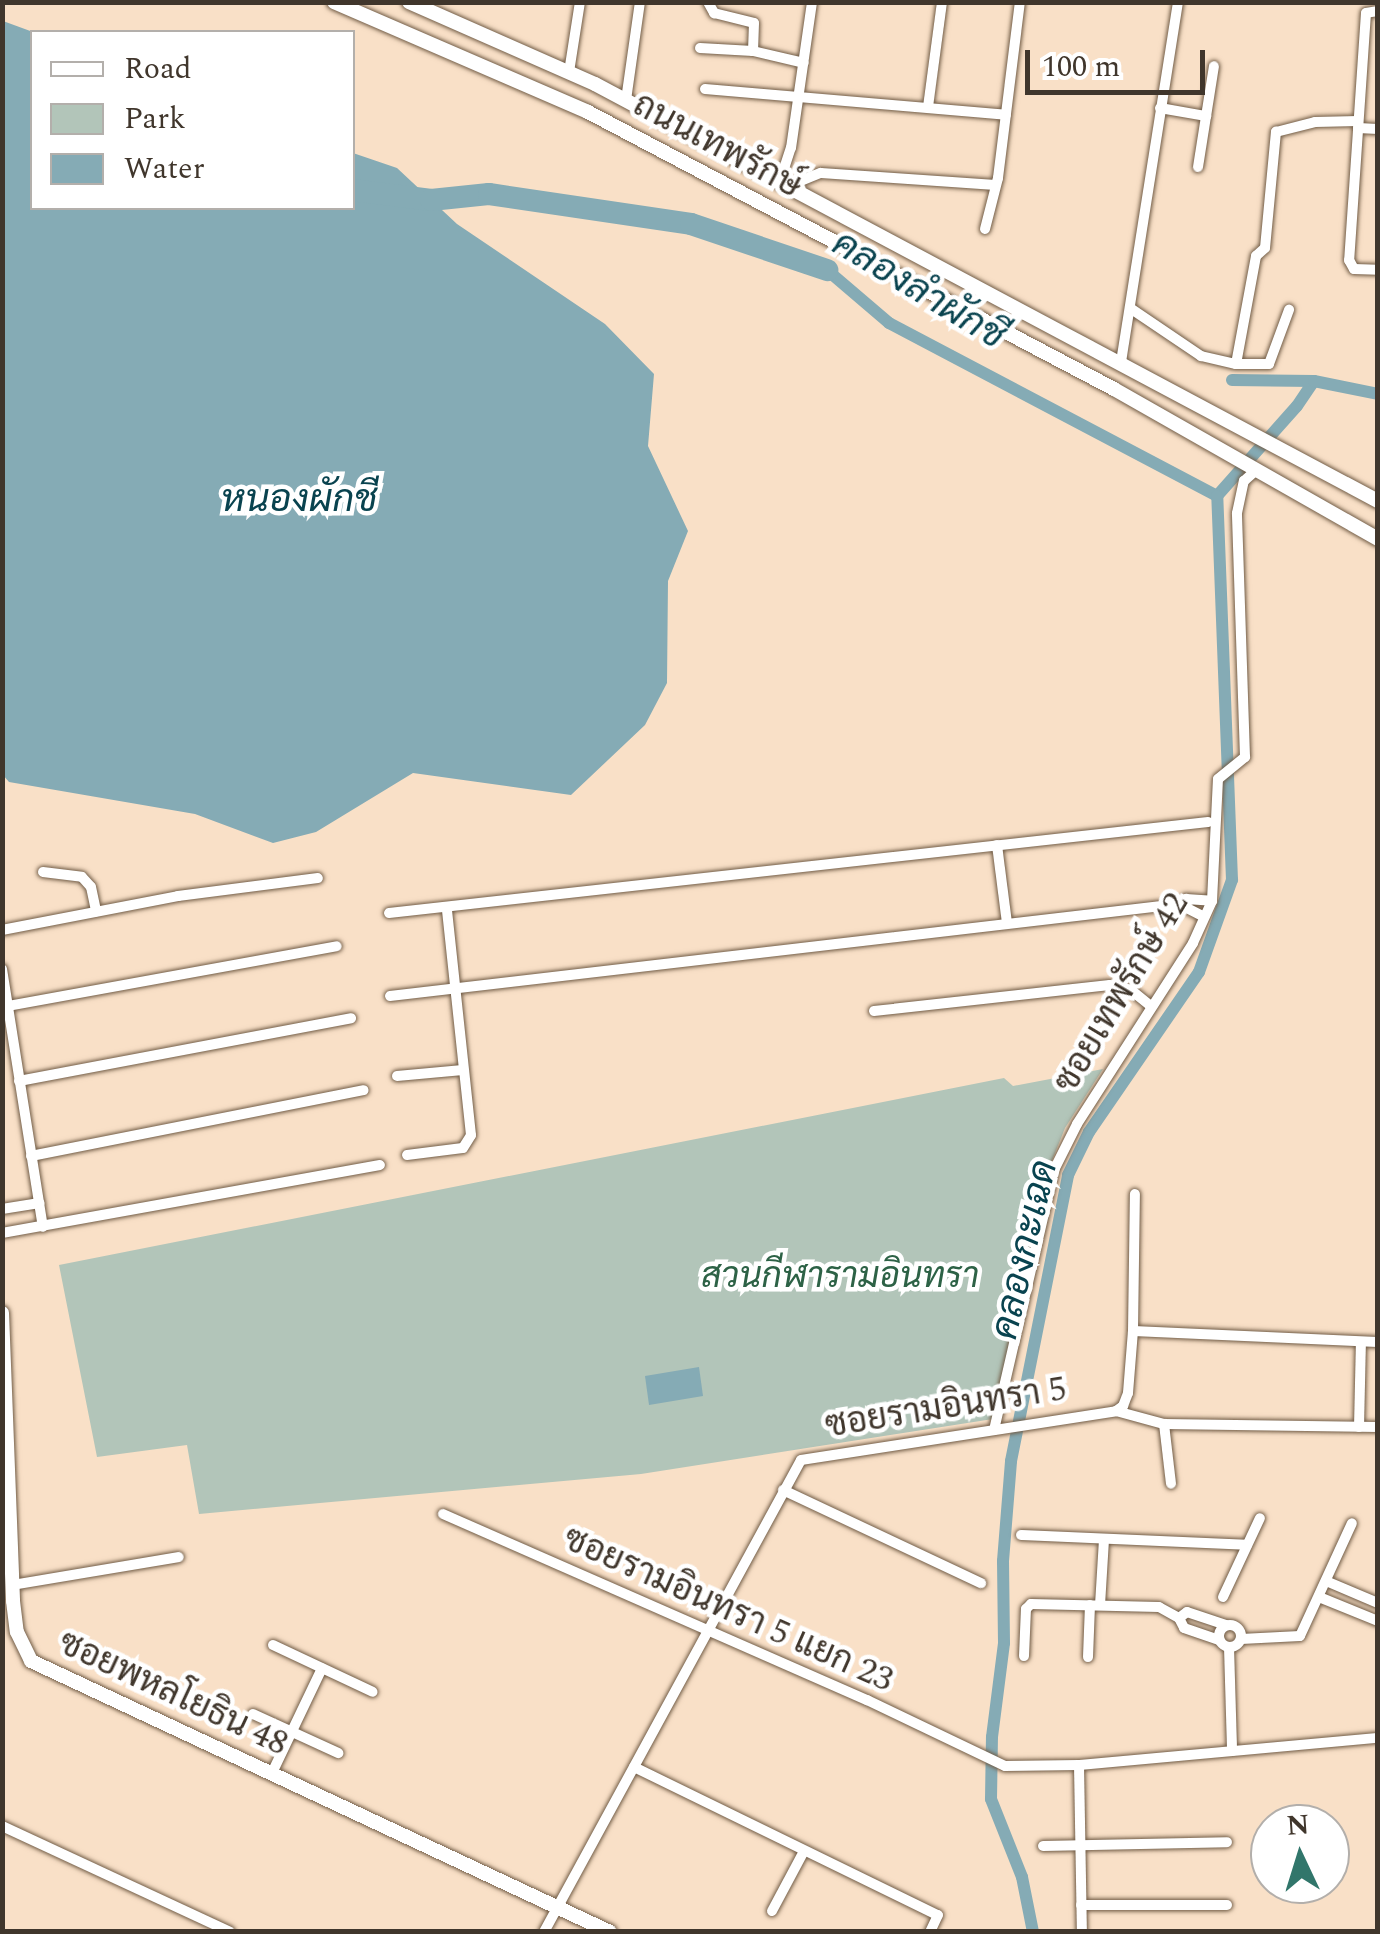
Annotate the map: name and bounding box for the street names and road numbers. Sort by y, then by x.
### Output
street label: ถนนเทพรักษ์ [626,84,808,208]
street label: ซอยเทพรักษ์ 42 [1046,885,1198,1101]
street label: ซอยรามอินทรา 5 [822,1368,1070,1448]
street label: ซอยรามอินทรา 5 แยก 23 [557,1518,899,1702]
street label: ซอยพหลโยธิน 48 [52,1623,294,1765]

